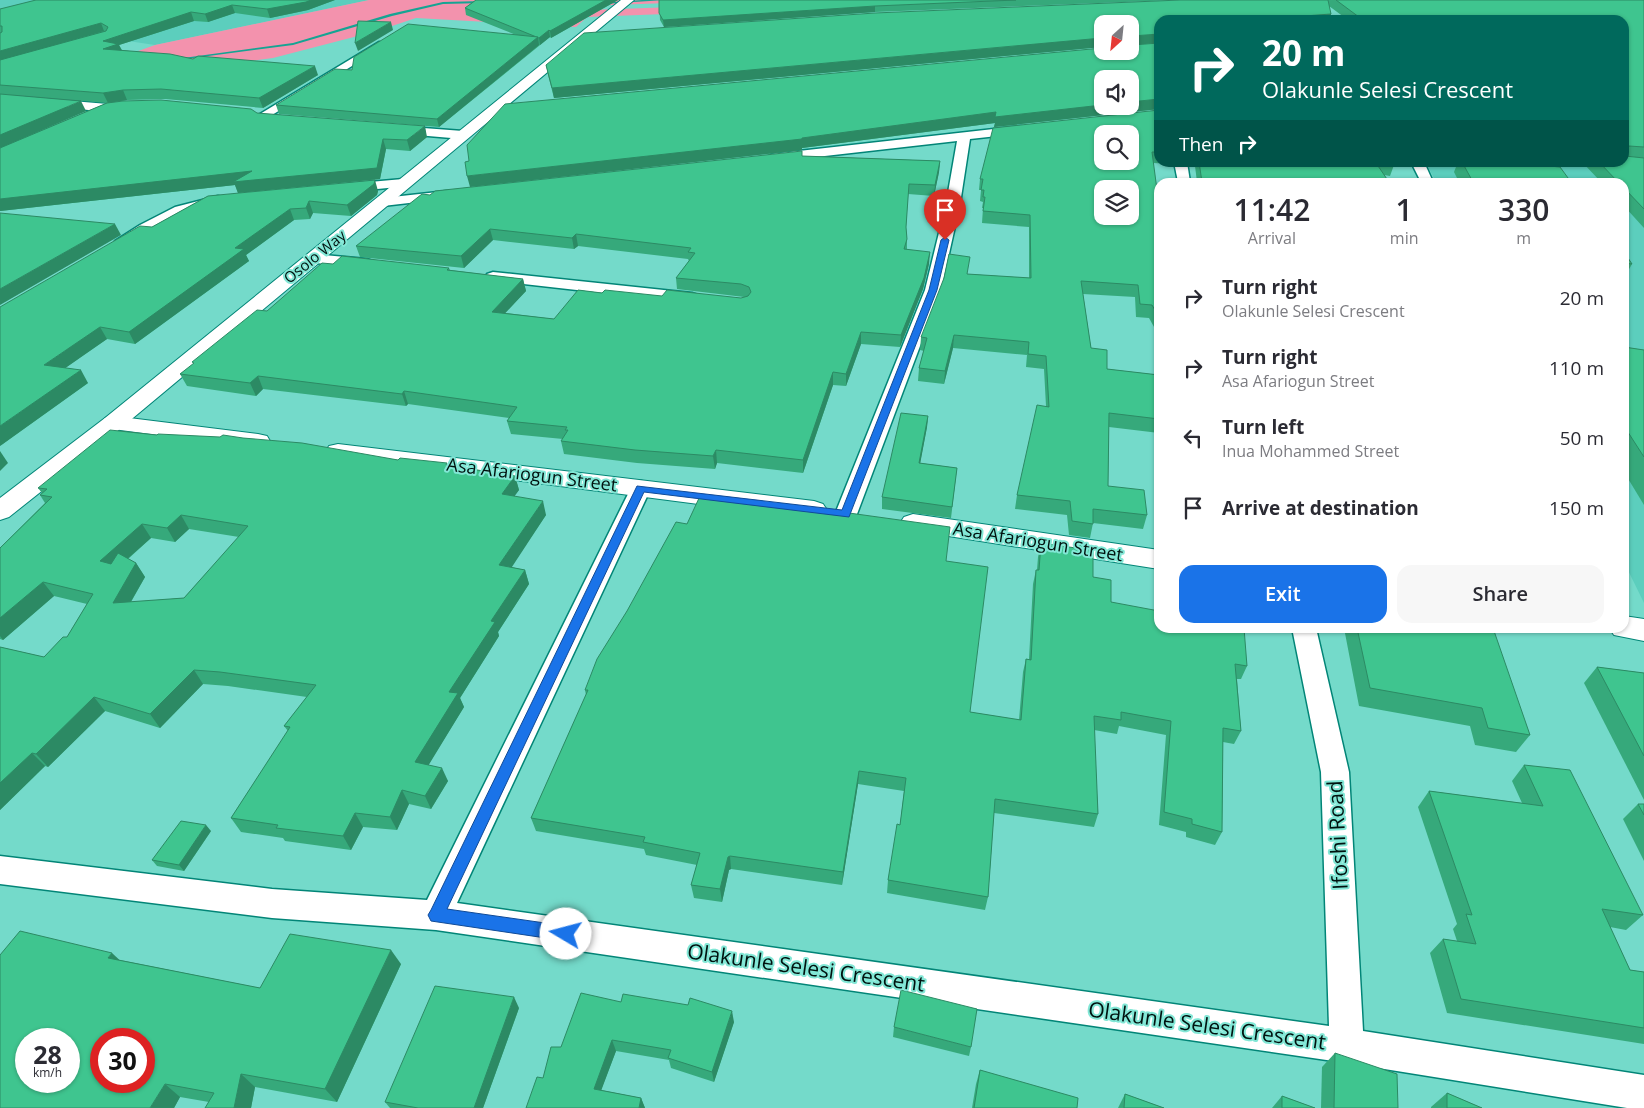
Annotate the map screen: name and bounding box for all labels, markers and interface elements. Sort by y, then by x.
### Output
north arrow [1094,15,1139,60]
map controls [1094,15,1139,225]
text: 20 m [1262,29,1345,76]
icon: right [1179,35,1244,100]
button: sound [1094,70,1139,115]
text: Olakunle Selesi Crescent [1262,74,1513,104]
button: search [1094,125,1139,170]
icon: right [1233,130,1261,158]
text: Then [1179,131,1223,157]
button: layers [1094,180,1139,225]
pin [924,189,966,240]
text: 11:42 [1234,189,1310,230]
text: 1 [1396,189,1413,230]
text: 330 [1498,189,1549,230]
icon: arrive [931,196,959,224]
street label: Osolo Way [279,225,350,287]
text: Arrival [1248,227,1296,249]
text: min [1390,227,1419,249]
text: m [1516,227,1531,249]
text: Turn right [1222,274,1317,300]
icon: right [1179,284,1207,312]
text: 20 m [1560,285,1604,311]
text: Olakunle Selesi Crescent [1222,300,1405,322]
text: Turn right [1222,344,1317,370]
icon: right [1179,354,1207,382]
text: 110 m [1549,355,1604,381]
text: Asa Afariogun Street [1222,370,1375,392]
text: Turn left [1222,414,1304,440]
icon: left [1179,424,1207,452]
text: 50 m [1560,425,1604,451]
text: Inua Mohammed Street [1222,440,1399,462]
street label: Asa Afariogun Street [445,452,619,496]
icon: arrive [1179,494,1207,522]
text: Arrive at destination [1222,495,1419,521]
text: 150 m [1549,495,1604,521]
street label: Asa Afariogun Street [952,516,1125,566]
button: Exit [1179,565,1387,623]
button: Share [1397,565,1604,623]
street label: Ifoshi Road [1320,780,1354,890]
position arrow [539,907,591,959]
street label: Olakunle Selesi Crescent [686,936,927,998]
street label: Olakunle Selesi Crescent [1087,994,1328,1056]
speed limit sign: 30 [90,1028,155,1093]
text: 28 [33,1037,62,1071]
text: km/h [33,1064,62,1081]

